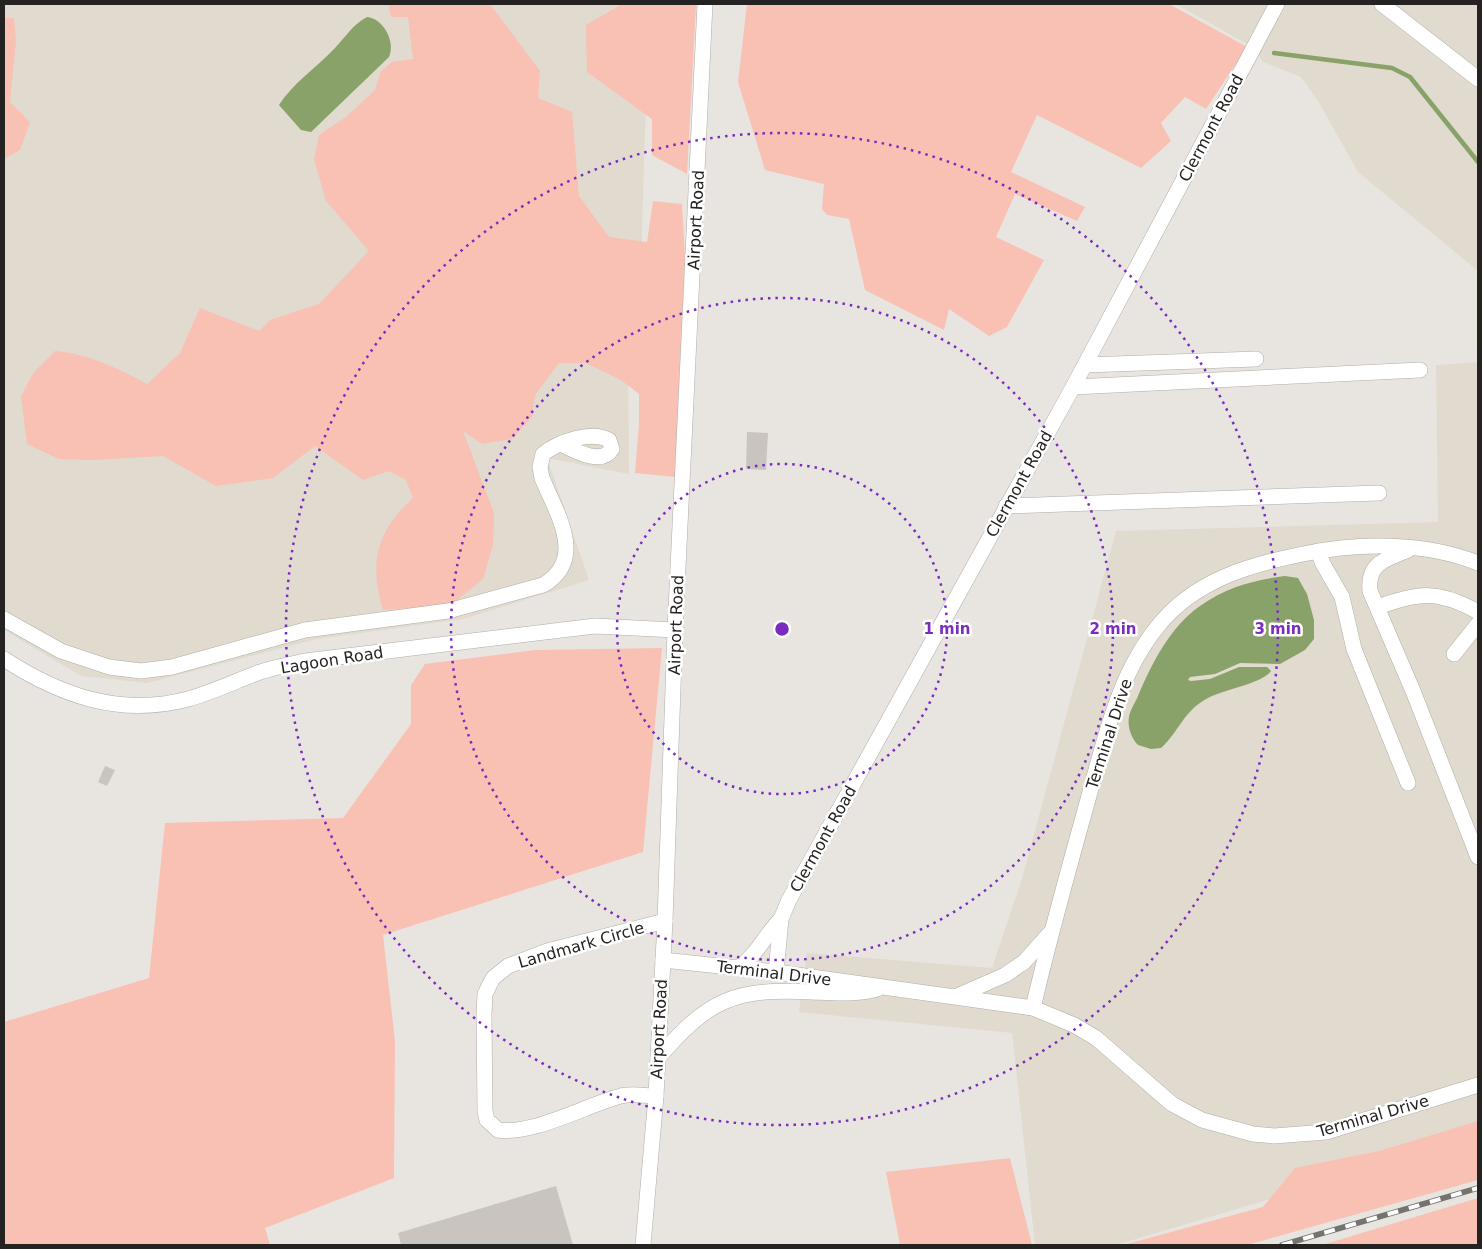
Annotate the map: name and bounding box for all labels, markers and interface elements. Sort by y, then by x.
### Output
street label: Clermont Road [1175,71,1247,185]
street label: Airport Road [684,170,708,270]
street label: Clermont Road [982,427,1056,541]
street label: Airport Road [665,575,687,675]
centre of rings [773,620,791,638]
text: 1 min [923,620,971,638]
text: 2 min [1089,620,1137,638]
text: 3 min [1254,620,1302,638]
street label: Lagoon Road [279,642,385,678]
street label: Terminal Drive [1082,676,1136,793]
street label: Clermont Road [786,782,860,896]
street label: Landmark Circle [516,918,646,972]
street label: Terminal Drive [715,956,832,989]
street label: Airport Road [647,979,671,1079]
street label: Terminal Drive [1314,1091,1431,1141]

